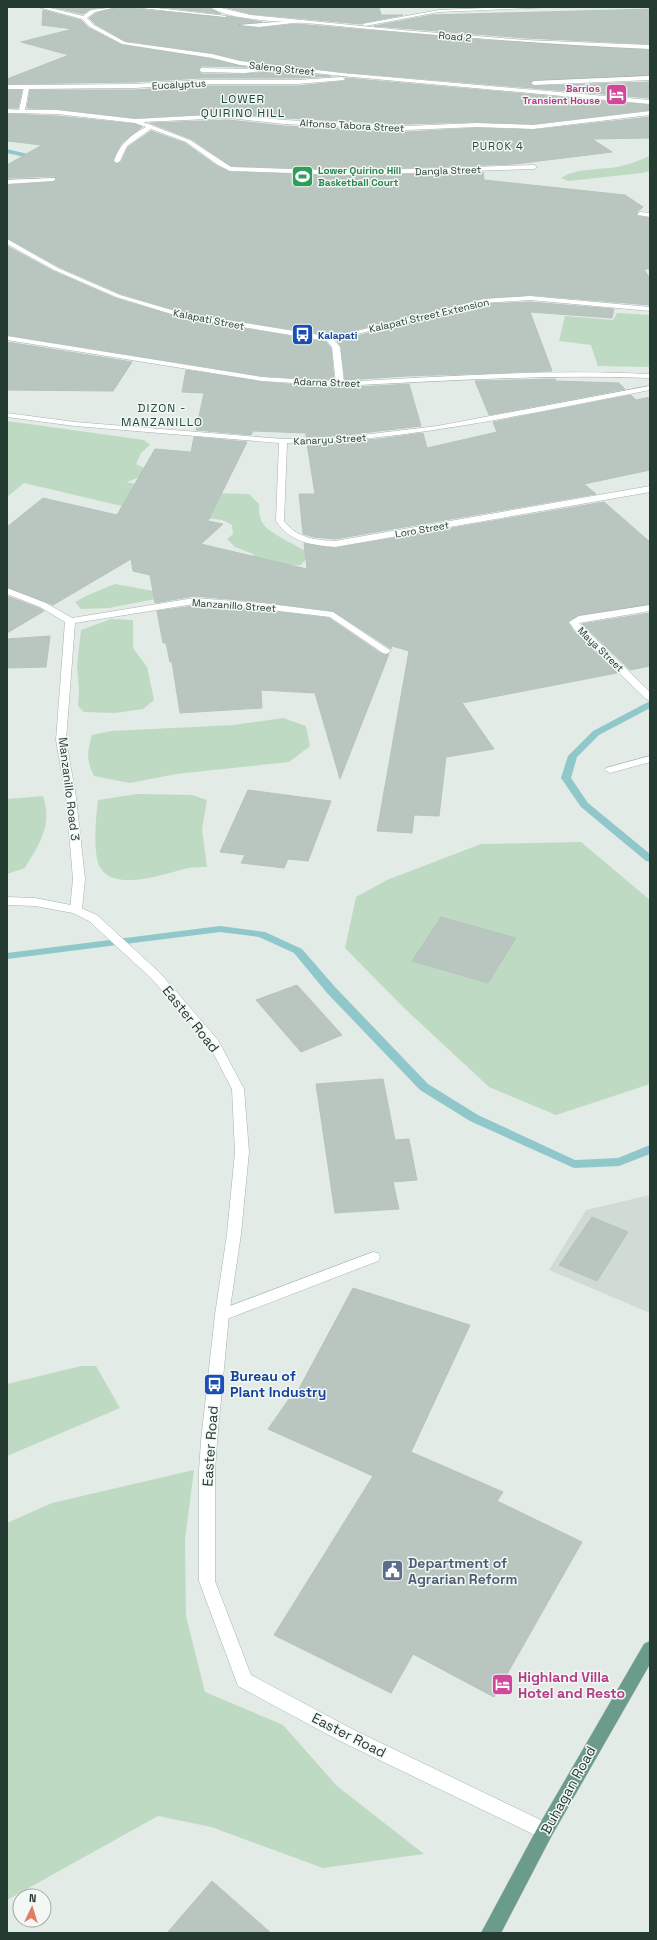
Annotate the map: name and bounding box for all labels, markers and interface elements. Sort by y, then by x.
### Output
street label: Road 2 [438,29,472,44]
street label: Saleng Street [248,59,316,78]
street label: Eucalyptus [152,77,206,92]
hotel icon: Barrios Transient House [603,81,629,107]
place label: Barrios Transient House [522,82,600,107]
district label: LOWER QUIRINO HILL [201,91,285,121]
street label: Alfonso Tabora Street [299,116,405,135]
district label: PUROK 4 [472,139,524,153]
sports icon: Lower Quirino Hill Basketball Court [289,163,315,189]
street label: Dangla Street [415,163,482,178]
place label: Lower Quirino Hill Basketball Court [318,164,401,189]
street label: Kalapati Street Extension [368,295,490,336]
street label: Kalapati Street [172,306,246,333]
bus stop icon: Kalapati [289,322,315,348]
place label: Kalapati [318,329,358,342]
street label: Adarna Street [293,375,361,390]
district label: DIZON - MANZANILLO [121,400,203,430]
street label: Kanaryu Street [293,431,367,448]
street label: Loro Street [394,518,450,541]
street label: Manzanillo Street [191,596,277,615]
street label: Maya Street [575,624,627,675]
street label: Manzanillo Road 3 [55,736,83,842]
street label: Easter Road [159,982,223,1056]
place label: Bureau of Plant Industry [230,1367,326,1401]
bus stop icon: Bureau of Plant Industry [201,1371,227,1397]
street label: Easter Road [198,1405,222,1487]
place label: Department of Agrarian Reform [408,1554,518,1588]
public building icon: Department of Agrarian Reform [380,1558,406,1584]
place label: Highland Villa Hotel and Resto [518,1668,625,1702]
hotel icon: Highland Villa Hotel and Resto [490,1672,516,1698]
street label: Easter Road [309,1709,389,1761]
street label: Buhagan Road [536,1743,600,1837]
north arrow [12,1888,52,1928]
text: N [29,1891,37,1905]

